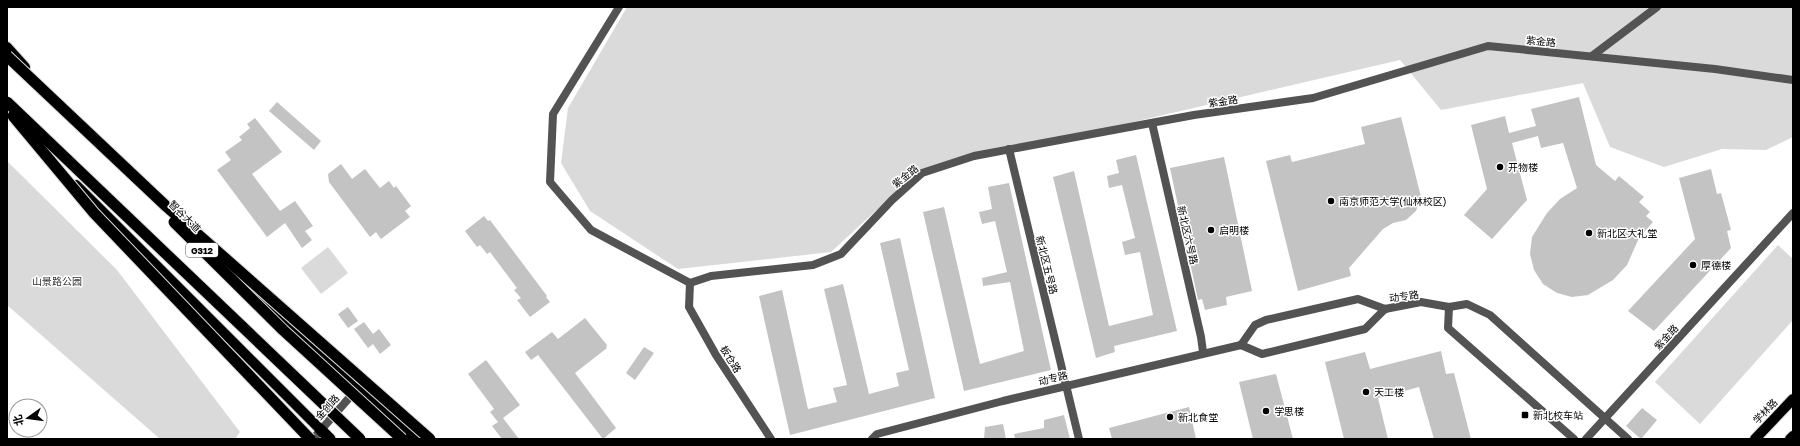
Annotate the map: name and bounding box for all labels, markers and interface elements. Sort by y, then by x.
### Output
street label: 紫金路 [1525,33,1557,49]
street label: 紫金路 [1207,93,1239,109]
place label: 开物楼 [1508,161,1538,173]
street label: 紫金路 [890,162,920,190]
marker: 开物楼 [1495,162,1505,172]
place label: 南京师范大学(仙林校区) [1339,195,1447,207]
marker: 南京师范大学(仙林校区) [1326,196,1336,206]
street label: 智谷大道 [167,198,203,234]
street label: 新北区六号路 [1175,204,1201,266]
place label: 启明楼 [1219,224,1249,236]
marker: 启明楼 [1206,225,1216,235]
place label: 新北区大礼堂 [1597,227,1657,239]
marker: 新北区大礼堂 [1584,228,1594,238]
street label: 新北区五号路 [1034,234,1060,296]
road number: G312 [186,243,218,257]
place label: 厚德楼 [1701,259,1731,271]
marker: 厚德楼 [1688,260,1698,270]
park label: 山景路公园 [32,275,82,287]
street label: 动专路 [1388,288,1420,304]
street label: 紫金路 [1651,322,1681,352]
street label: 板仓路 [718,343,744,375]
street label: 动专路 [1037,369,1069,387]
place label: 天工楼 [1374,386,1404,398]
marker: 天工楼 [1361,387,1371,397]
street label: 金创路 [313,392,341,422]
street label: 学林路 [1750,396,1780,426]
north arrow [8,398,48,438]
place label: 学思楼 [1274,405,1304,417]
marker: 学思楼 [1261,406,1271,416]
place label: 新北校车站 [1533,409,1583,421]
marker: 新北校车站 [1520,410,1530,420]
place label: 新北食堂 [1178,411,1218,423]
marker: 新北食堂 [1165,412,1175,422]
text: 北 [10,414,25,427]

